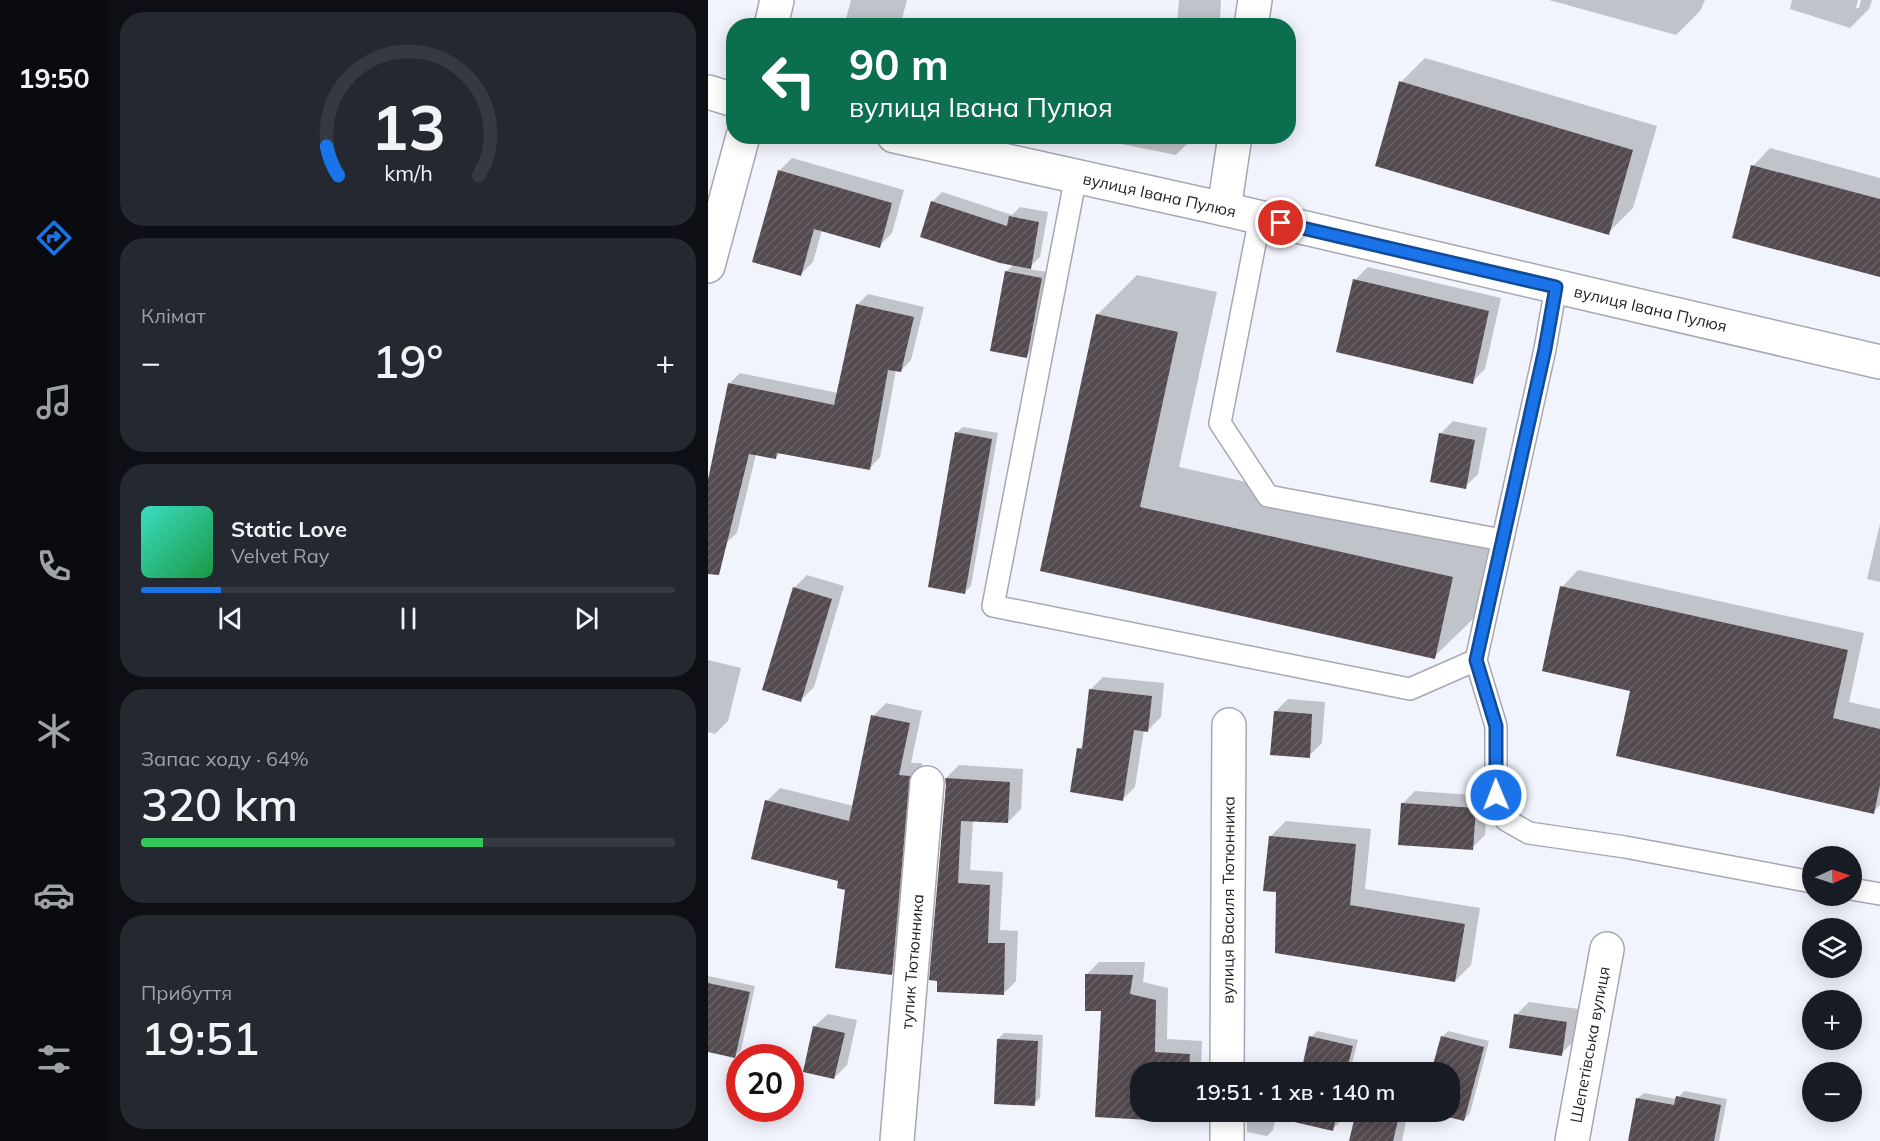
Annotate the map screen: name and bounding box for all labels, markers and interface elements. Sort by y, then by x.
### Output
text: 90 m [849,38,949,91]
icon: left [750,42,828,120]
text: 19:50 [18,61,90,95]
text: 13 [371,87,445,166]
text: вулиця Івана Пулюя [849,90,1113,124]
text: km/h [384,159,432,186]
street label: вулиця Івана Пулюя [1081,168,1238,222]
pin [1255,197,1306,248]
icon: arrive [1264,206,1297,239]
icon: directions [33,217,75,259]
street label: вулиця Івана Пулюя [1572,281,1729,336]
text: Клімат [141,303,206,328]
text: 19° [373,333,443,389]
text: − [141,341,161,382]
text: + [655,341,675,382]
icon: music [33,381,75,423]
text: Static Love [231,515,347,543]
text: Velvet Ray [231,543,329,568]
icon: phone [33,545,75,587]
icon: previous [214,602,247,635]
icon: pause [392,602,425,635]
icon: next [570,602,603,635]
icon: climate [33,710,75,752]
text: Запас ходу · 64% [141,746,309,771]
position arrow [1464,763,1528,827]
text: 320 km [141,776,298,832]
street label: вулиця Василя Тютюнника [1217,796,1239,1004]
north arrow [1802,846,1862,906]
map controls [1802,846,1862,1122]
icon: car [33,874,75,916]
street label: тупик Тютюнника [896,893,928,1030]
button: layers [1802,918,1862,978]
street label: Шепетівська вулиця [1565,965,1614,1125]
text: Прибуття [141,980,232,1005]
button: + [1802,990,1862,1050]
text: 19:51 [141,1010,260,1066]
icon: filters [33,1038,75,1080]
speed limit sign: 20 [726,1044,804,1122]
button: − [1802,1062,1862,1122]
text: 19:51 · 1 хв · 140 m [1195,1078,1395,1106]

